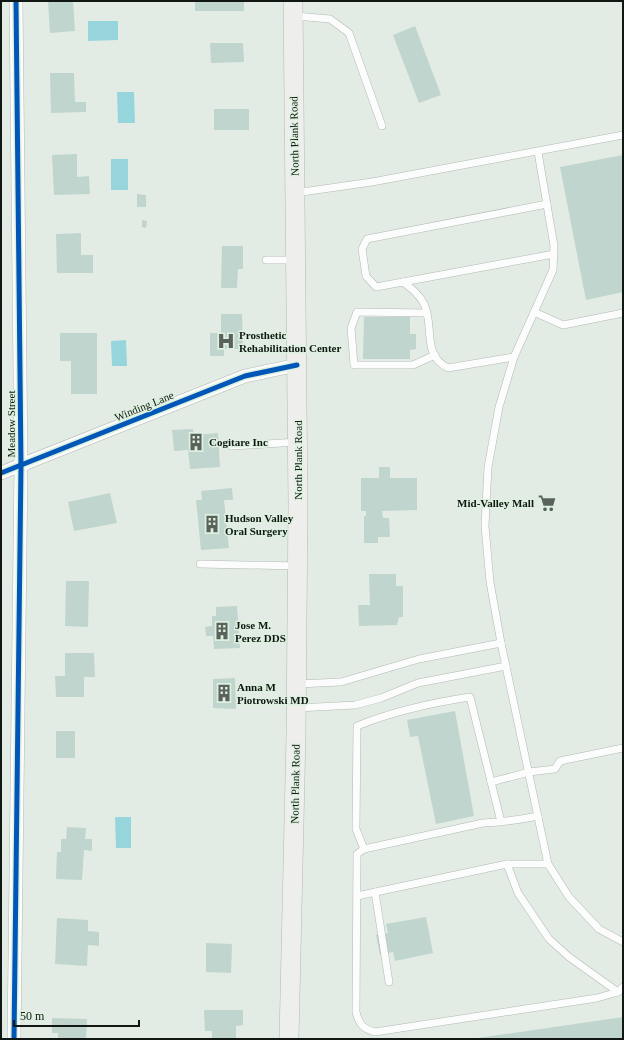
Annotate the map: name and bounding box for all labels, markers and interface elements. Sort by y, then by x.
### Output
street label: North Plank Road [287,96,301,176]
place label: Prosthetic Rehabilitation Center [239,329,341,354]
hospital icon: Prosthetic Rehabilitation Center [216,331,236,351]
street label: Winding Lane [113,389,175,423]
street label: Meadow Street [5,391,17,457]
street label: North Plank Road [292,420,304,500]
building icon: Cogitare Inc [186,432,206,452]
place label: Cogitare Inc [209,436,268,448]
supermarket icon: Mid-Valley Mall [537,493,557,513]
place label: Mid-Valley Mall [457,497,534,509]
place label: Hudson Valley Oral Surgery [225,512,294,537]
building icon: Hudson Valley Oral Surgery [202,514,222,534]
place label: Jose M. Perez DDS [235,619,286,644]
building icon: Jose M. Perez DDS [212,621,232,641]
place label: Anna M Piotrowski MD [237,681,309,706]
building icon: Anna M Piotrowski MD [214,683,234,703]
street label: North Plank Road [288,744,302,824]
scale bar [14,1002,139,1028]
text: 50 m [20,1009,45,1023]

